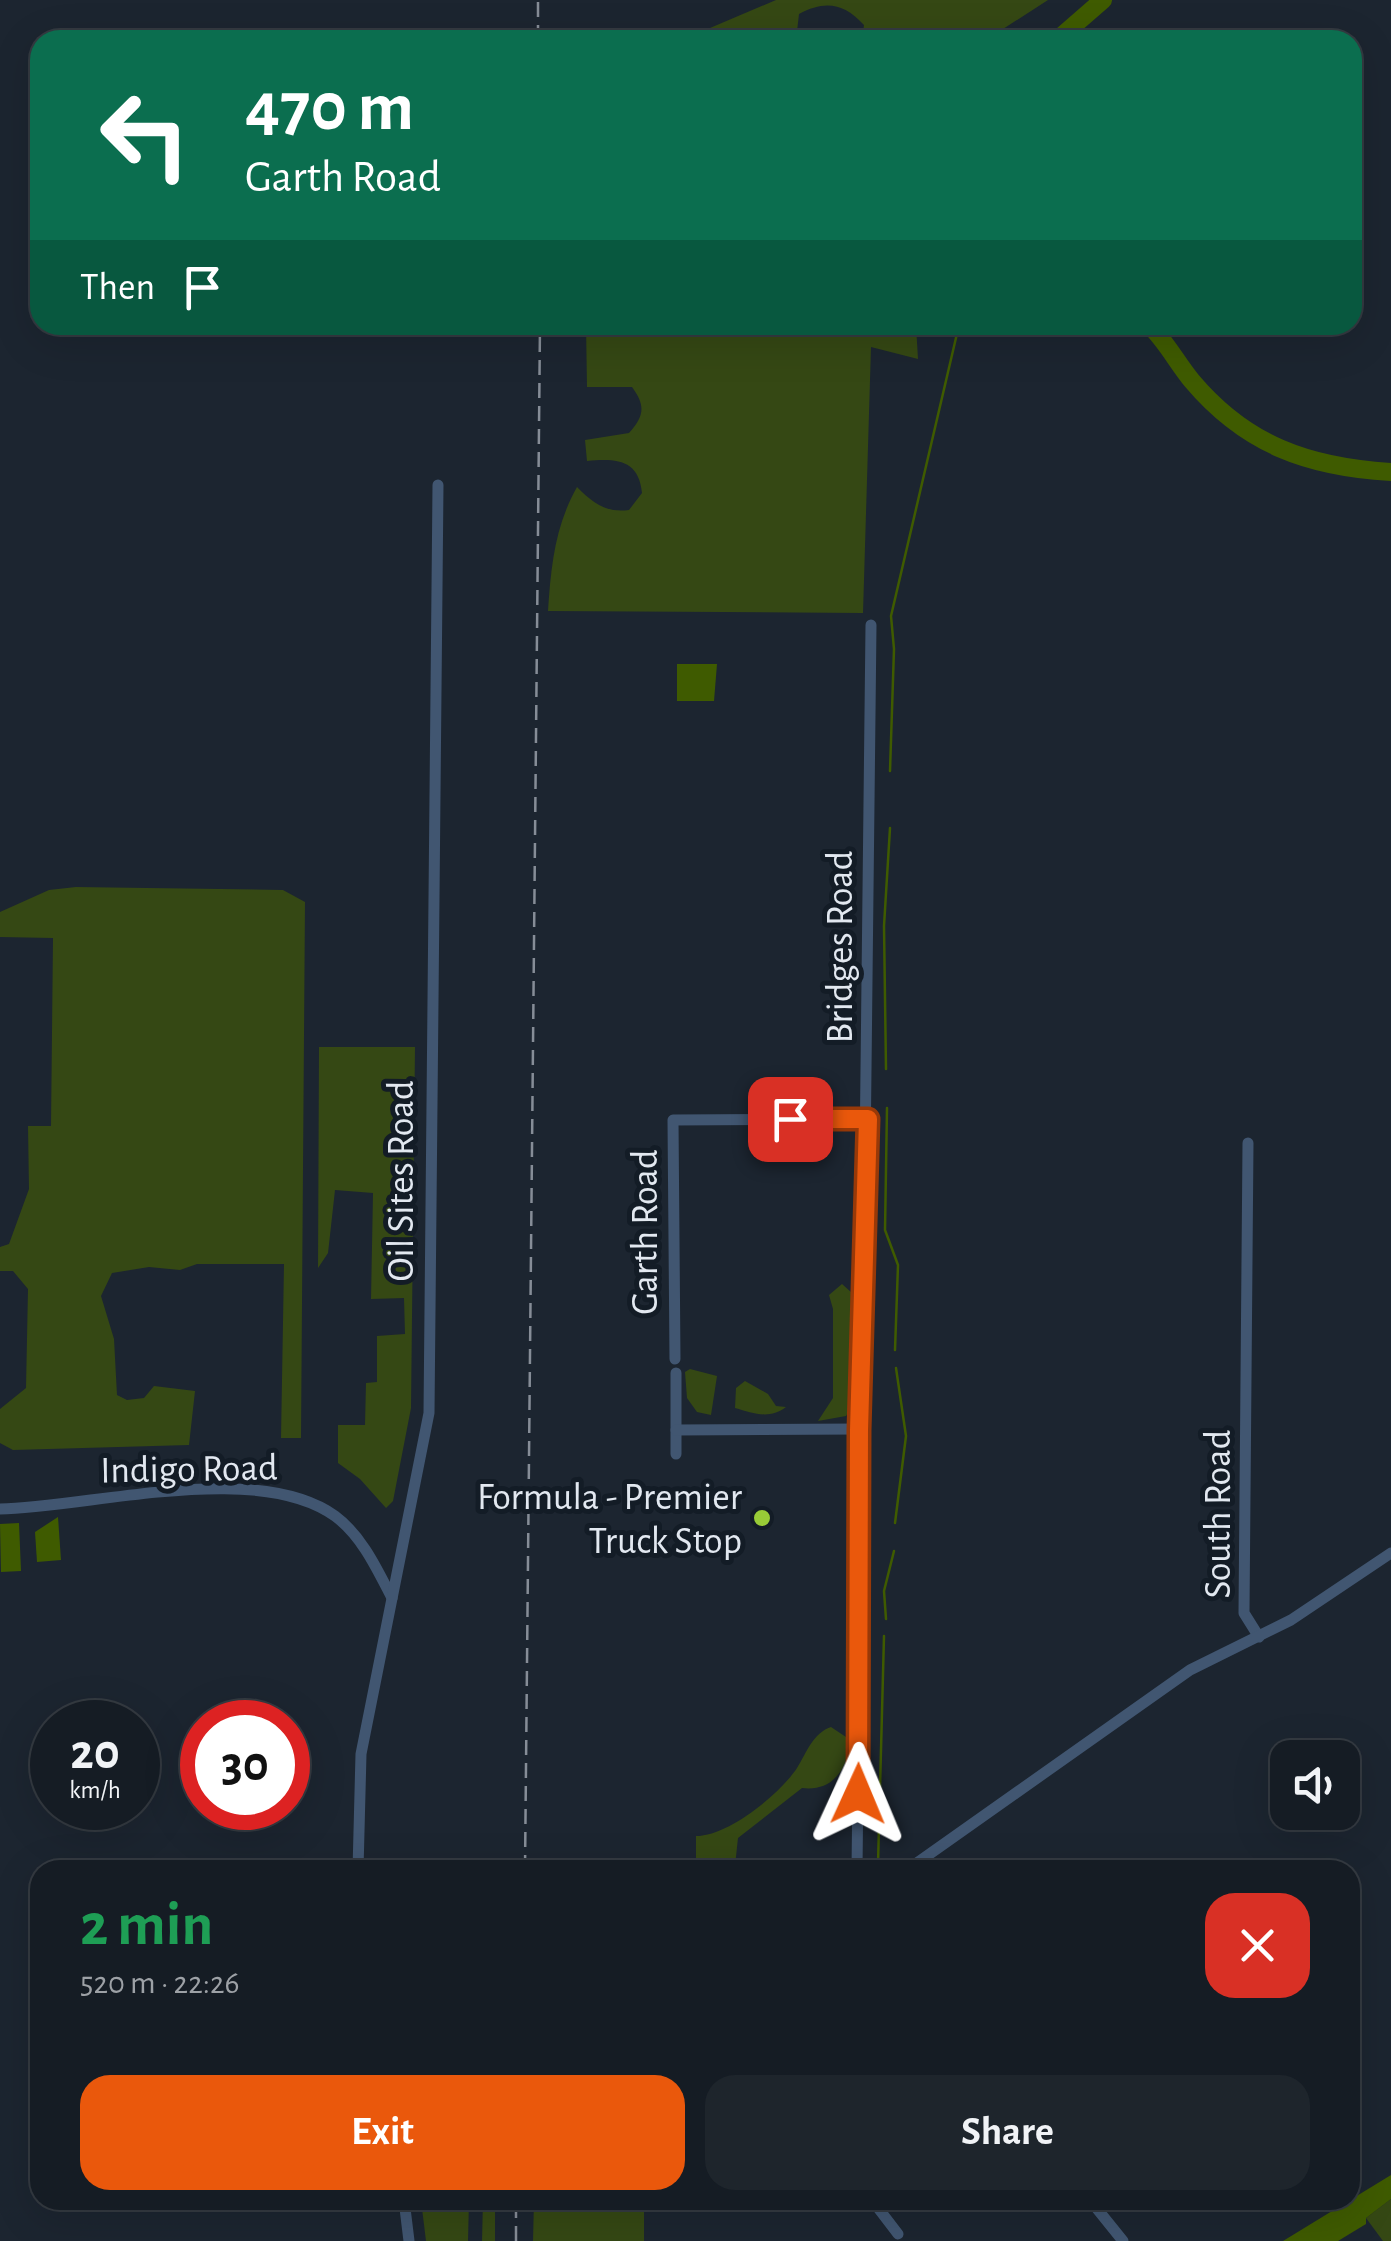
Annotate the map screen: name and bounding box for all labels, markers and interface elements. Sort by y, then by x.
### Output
icon: left [80,70,210,200]
text: 470 m [245,73,414,143]
text: Garth Road [245,155,441,200]
icon: arrive [175,260,230,315]
text: Then [80,269,155,307]
street label: Bridges Road [822,850,860,1044]
pin [748,1077,833,1162]
street label: Oil Sites Road [383,1080,421,1282]
icon: arrive [763,1092,818,1147]
street label: Garth Road [627,1149,665,1315]
street label: South Road [1200,1430,1238,1598]
street label: Indigo Road [100,1449,278,1491]
place label: Formula - Premier Truck Stop [477,1479,743,1561]
marker: Formula - Premier Truck Stop [751,1507,773,1529]
speed limit sign: 30 [180,1700,310,1830]
text: 20 [70,1728,120,1778]
map controls [1270,1740,1360,1830]
button: sound [1270,1740,1360,1830]
position arrow [806,1742,910,1846]
text: km/h [69,1778,121,1803]
button: close [1205,1893,1310,1998]
text: 2 min [80,1896,213,1956]
text: 520 m · 22:26 [80,1967,240,1999]
button: Exit [80,2075,685,2190]
button: Share [705,2075,1310,2190]

